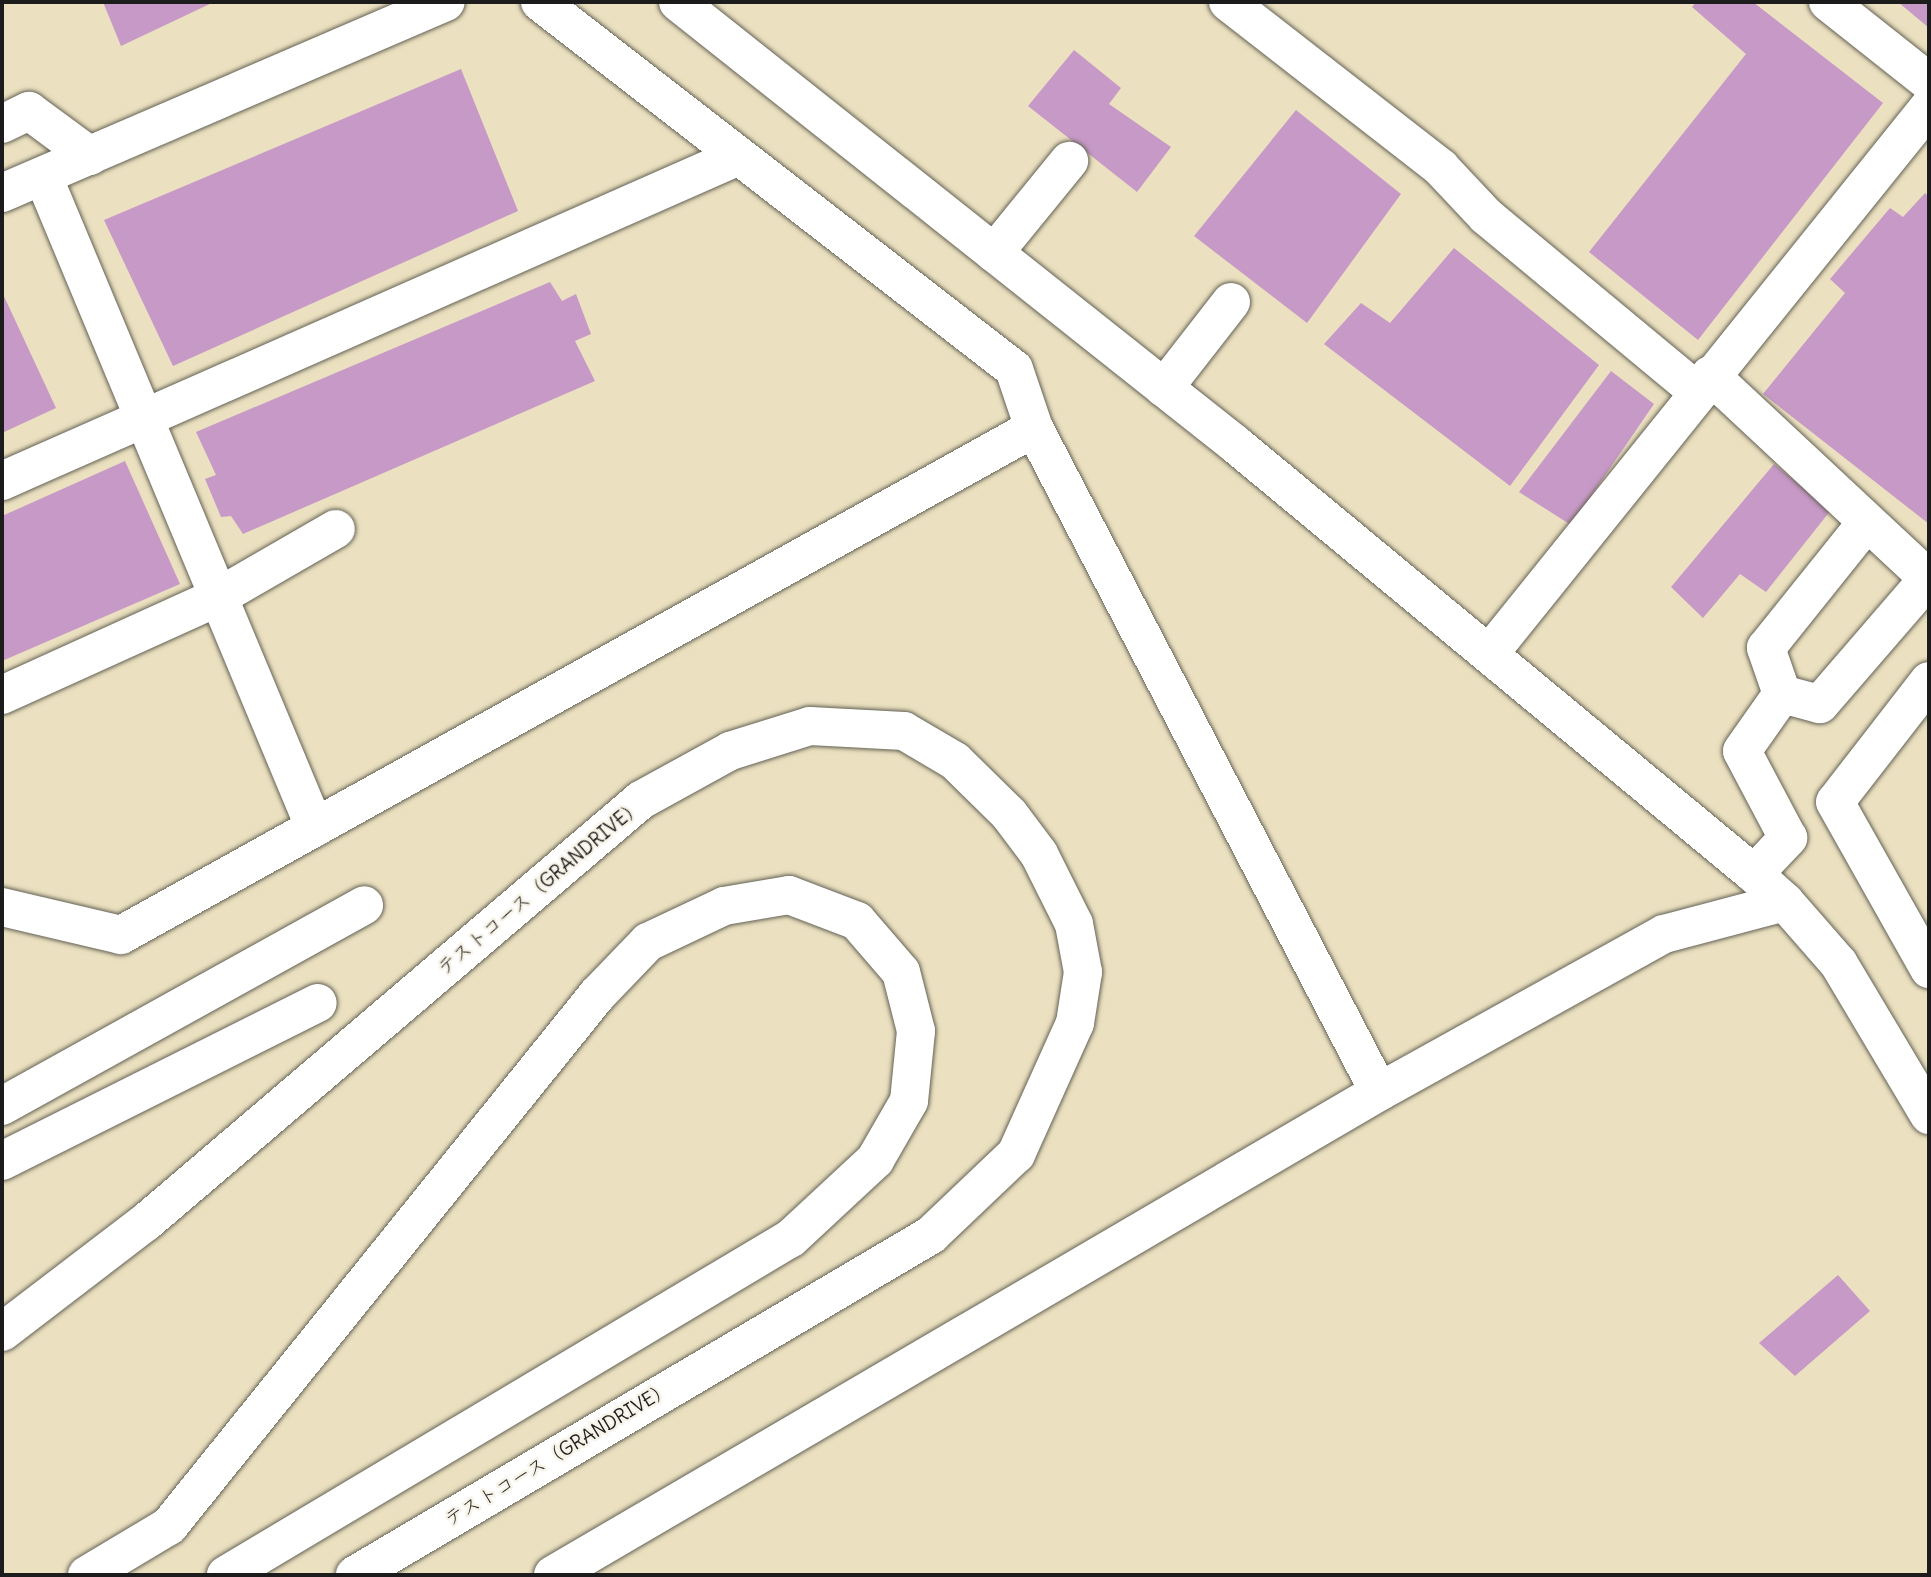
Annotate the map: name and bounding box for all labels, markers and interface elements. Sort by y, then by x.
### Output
street label: テストコース（GRANDRIVE） [433,795,647,979]
street label: テストコース（GRANDRIVE） [441,1377,675,1531]

